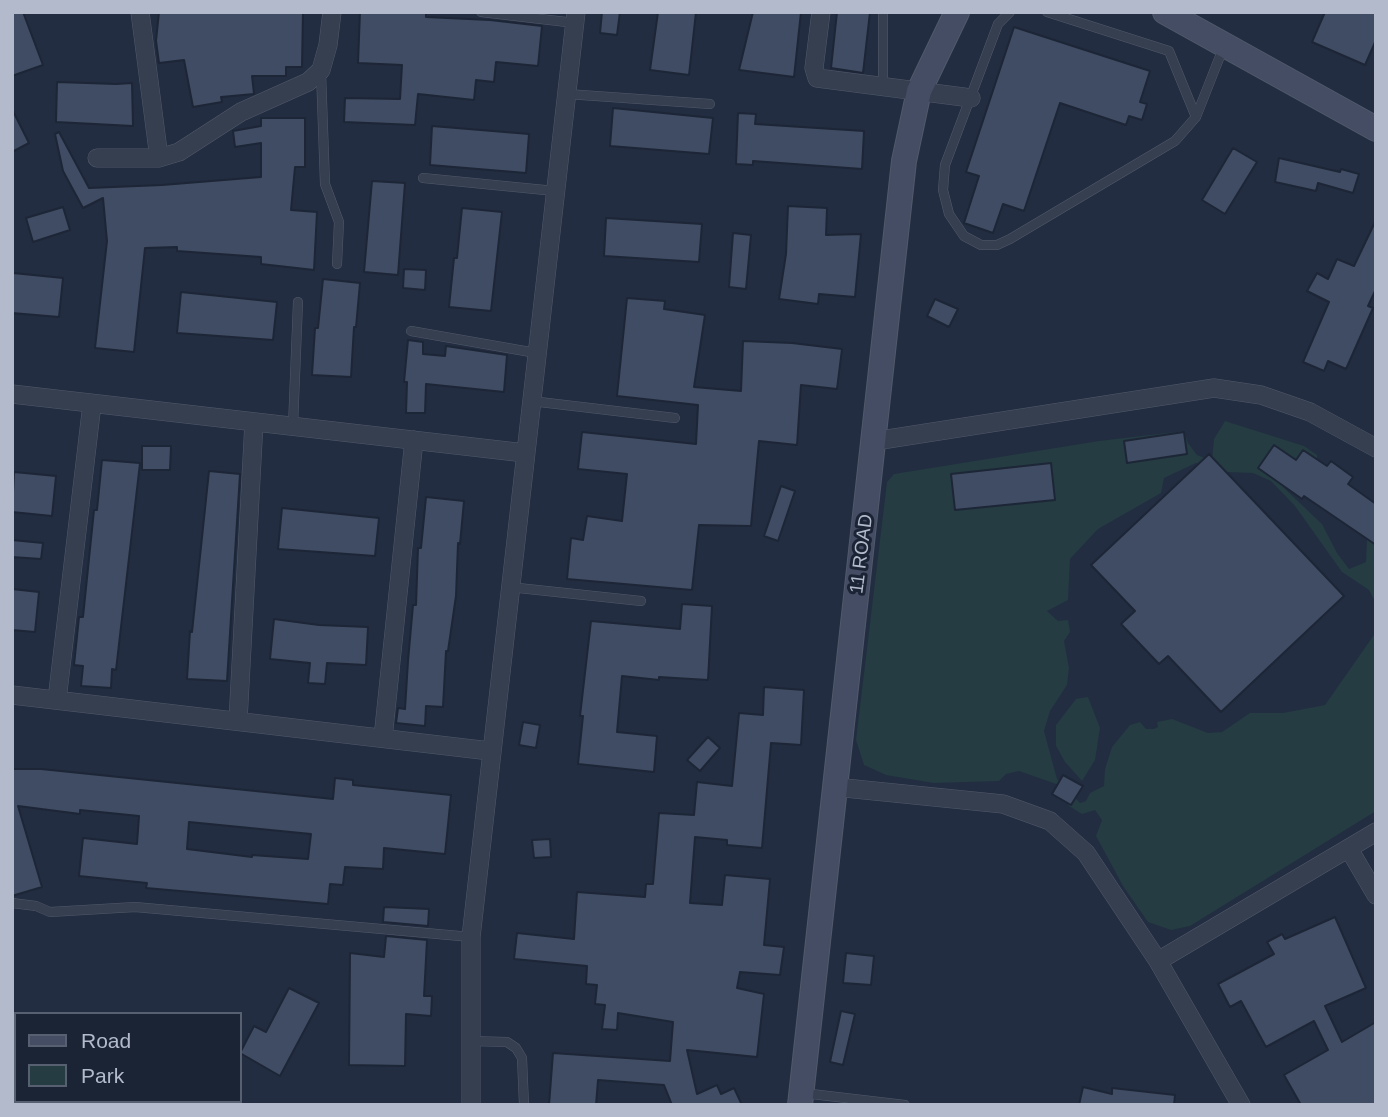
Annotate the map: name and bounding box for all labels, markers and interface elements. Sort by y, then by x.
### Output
street label: 11 ROAD [846,513,878,595]
legend [14,1012,242,1103]
text: Road [81,1029,131,1052]
text: Park [81,1064,124,1087]

